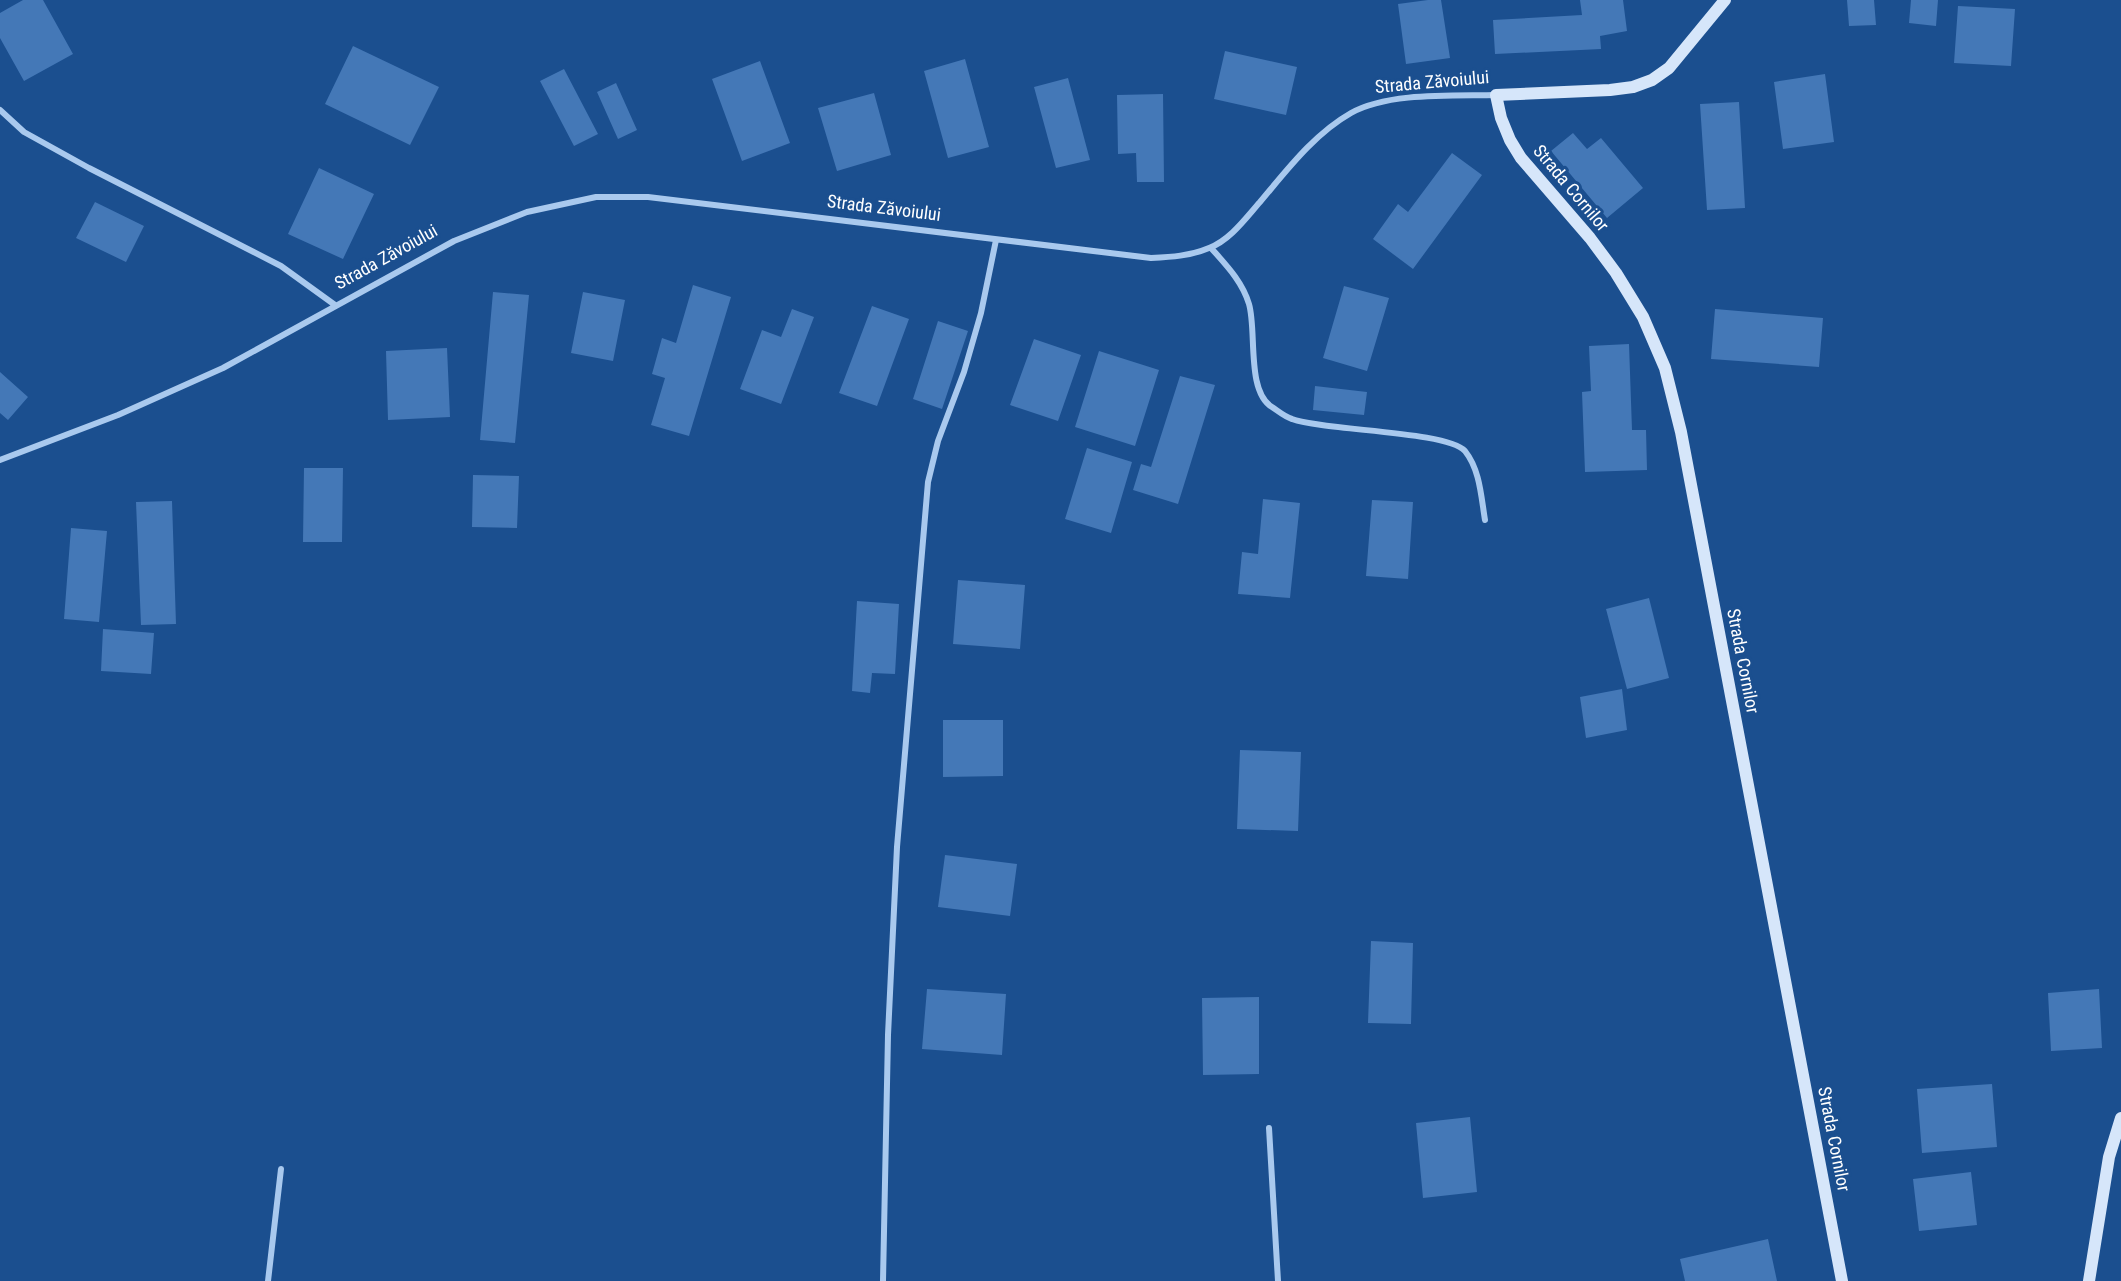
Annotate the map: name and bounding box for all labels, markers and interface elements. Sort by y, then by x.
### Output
street label: Strada Zăvoiului [1374,66,1490,97]
street label: Strada Cornilor [1529,140,1614,236]
street label: Strada Zăvoiului [826,190,942,225]
street label: Strada Zăvoiului [331,220,441,293]
street label: Strada Cornilor [1723,607,1764,716]
street label: Strada Cornilor [1814,1085,1855,1194]

